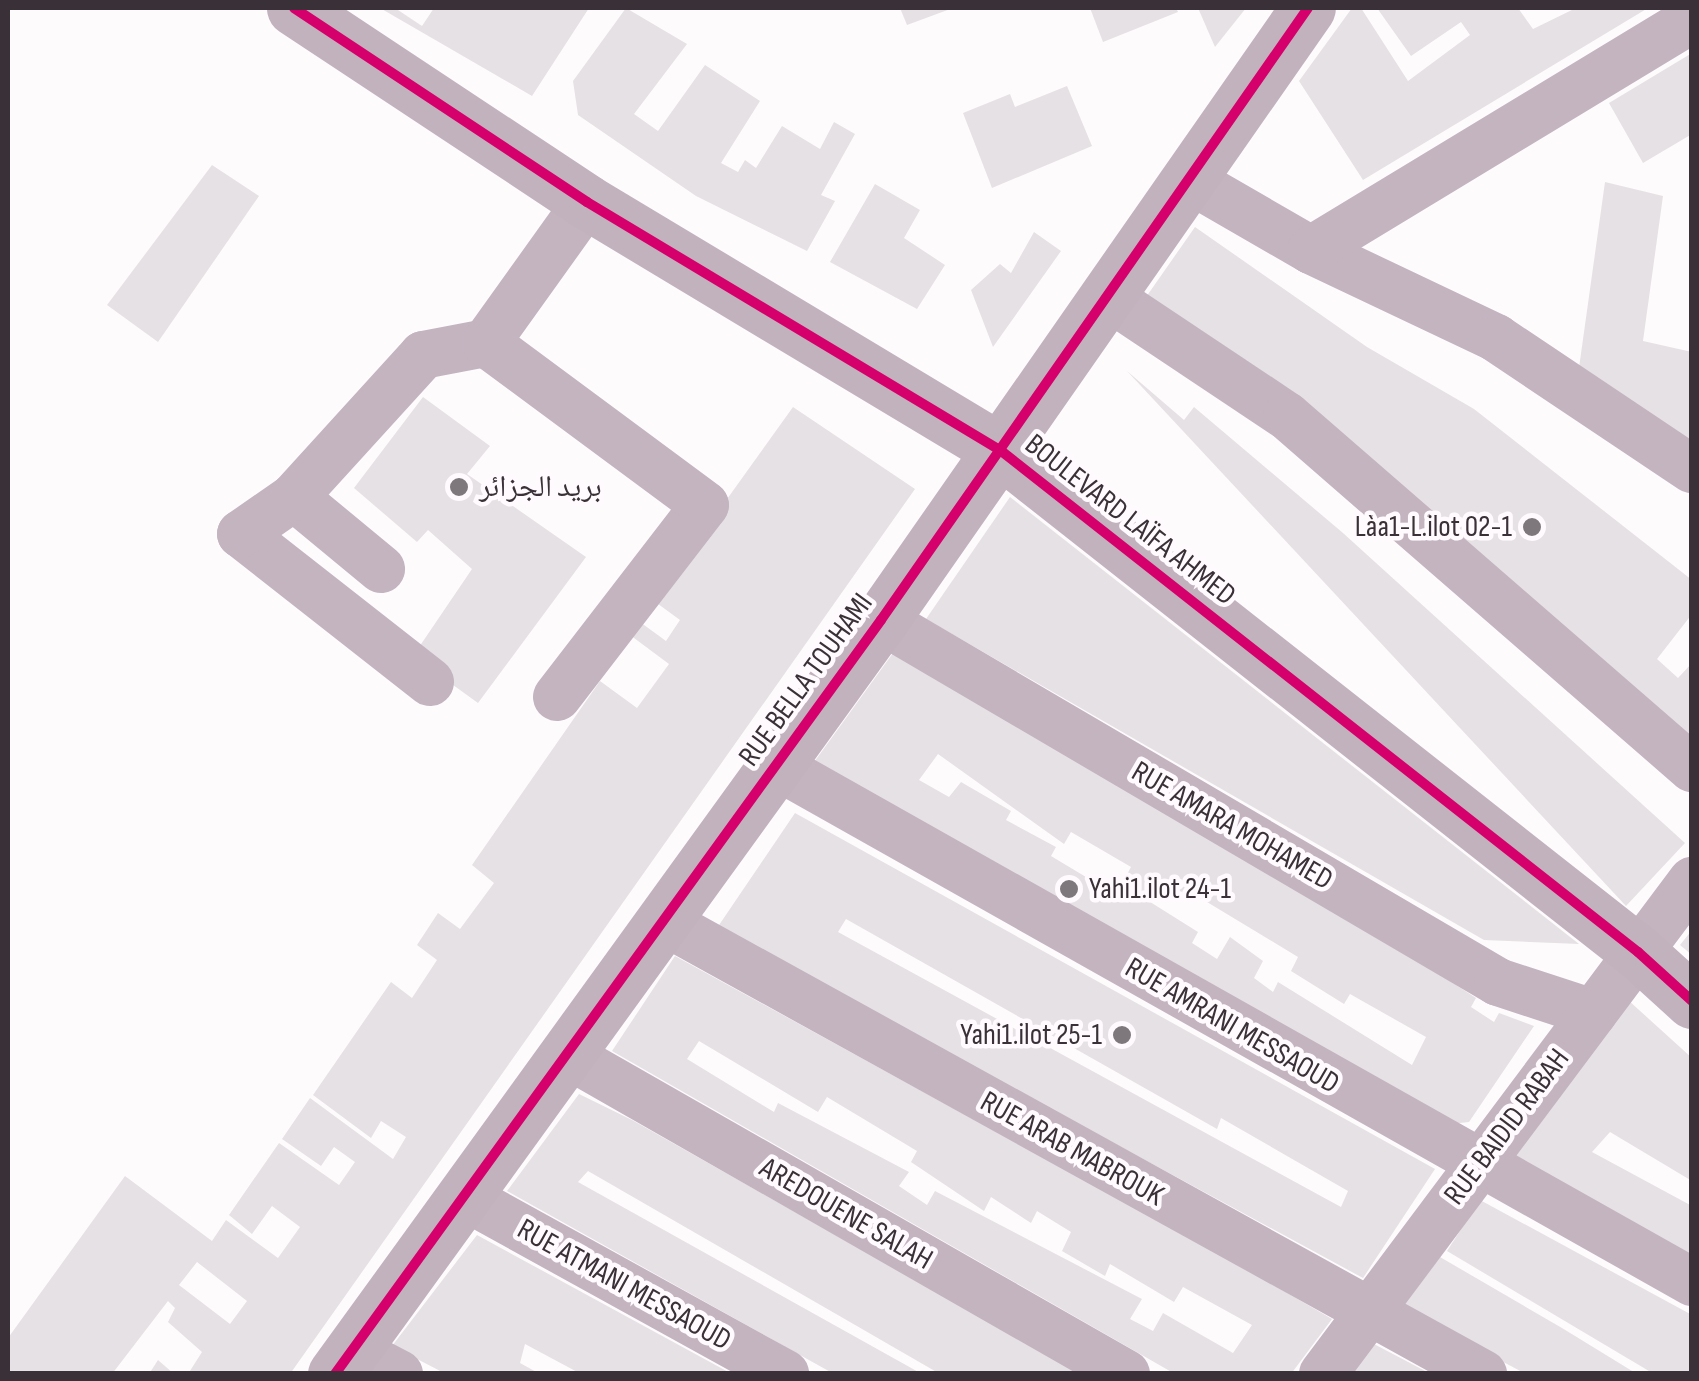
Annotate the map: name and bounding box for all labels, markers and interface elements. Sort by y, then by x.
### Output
street label: BOULEVARD LAÏFA AHMED [1017,427,1243,613]
place label: بريد الجزائر [479,469,602,505]
marker: بريد الجزائر [448,476,470,498]
place label: Làa1-L.ilot 02-1 [1355,509,1512,545]
marker: Làa1-L.ilot 02-1 [1521,516,1543,538]
street label: RUE BELLA TOUHAMI [731,587,881,773]
street label: RUE AMARA MOHAMED [1125,754,1339,898]
place label: Yahi1.ilot 24-1 [1089,871,1231,907]
marker: Yahi1.ilot 24-1 [1058,878,1080,900]
street label: RUE AMRANI MESSAOUD [1119,950,1345,1102]
place label: Yahi1.ilot 25-1 [960,1017,1102,1053]
marker: Yahi1.ilot 25-1 [1111,1024,1133,1046]
street label: RUE BAIDID RABAH [1437,1042,1577,1212]
street label: RUE ARAB MABROUK [974,1084,1170,1214]
street label: AREDOUENE SALAH [753,1150,939,1278]
street label: RUE ATMANI MESSAOUD [511,1211,737,1359]

